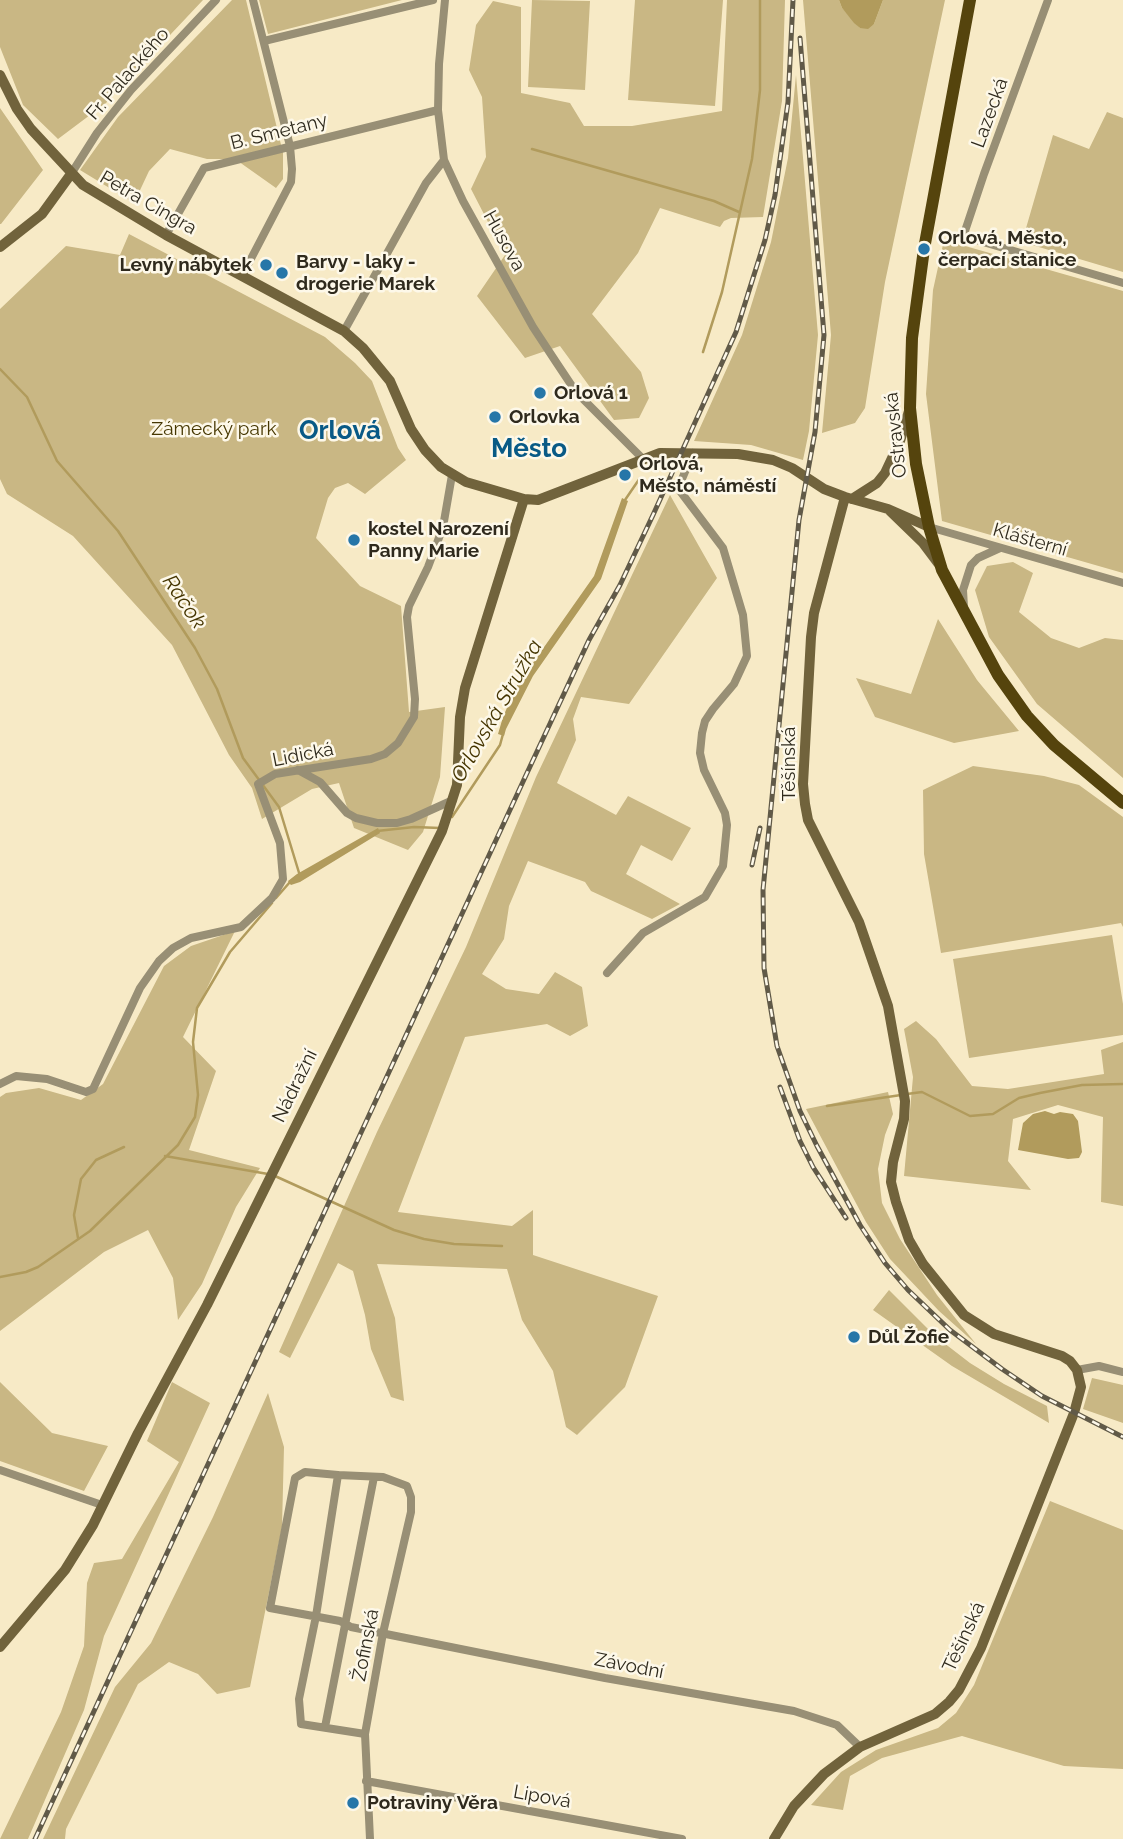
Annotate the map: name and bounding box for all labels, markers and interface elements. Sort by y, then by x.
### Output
street label: Fr. Palackého [82,23,174,125]
street label: Lazecká [967,75,1013,151]
street label: B. Smetany [228,109,330,155]
street label: Petra Cingra [96,166,200,240]
street label: Husova [478,207,530,275]
place label: Orlová, Město, čerpací stanice [938,227,1076,271]
marker: Orlová, Město, čerpací stanice [916,241,932,257]
place label: Barvy - laky - drogerie Marek [296,251,435,295]
place label: Levný nábytek [119,254,252,276]
marker: Levný nábytek [258,257,274,273]
marker: Barvy - laky - drogerie Marek [274,265,290,281]
place label: Orlová 1 [554,382,628,404]
marker: Orlová 1 [532,385,548,401]
street label: Ostravská [880,391,912,479]
place label: Orlovka [509,406,580,428]
marker: Orlovka [487,409,503,425]
district label: Orlová [299,415,381,447]
park label: Zámecký park [151,418,277,440]
district label: Město [491,433,567,465]
place label: Orlová, Město, náměstí [639,453,776,497]
marker: Orlová, Město, náměstí [617,467,633,483]
place label: kostel Narození Panny Marie [368,518,509,562]
street label: Klášterní [990,519,1070,561]
marker: kostel Narození Panny Marie [346,532,362,548]
water label: Račok [157,570,211,634]
water label: Orlovská Stružka [446,635,548,787]
street label: Těšínská [778,727,800,801]
street label: Lidická [270,738,336,772]
street label: Nádražní [268,1046,322,1126]
place label: Důl Žofie [868,1326,949,1348]
marker: Důl Žofie [846,1329,862,1345]
street label: Těšínská [938,1598,990,1676]
street label: Žofinská [348,1607,384,1683]
street label: Závodní [592,1648,666,1684]
street label: Lipová [511,1781,573,1813]
place label: Potraviny Věra [367,1792,498,1814]
marker: Potraviny Věra [345,1795,361,1811]

